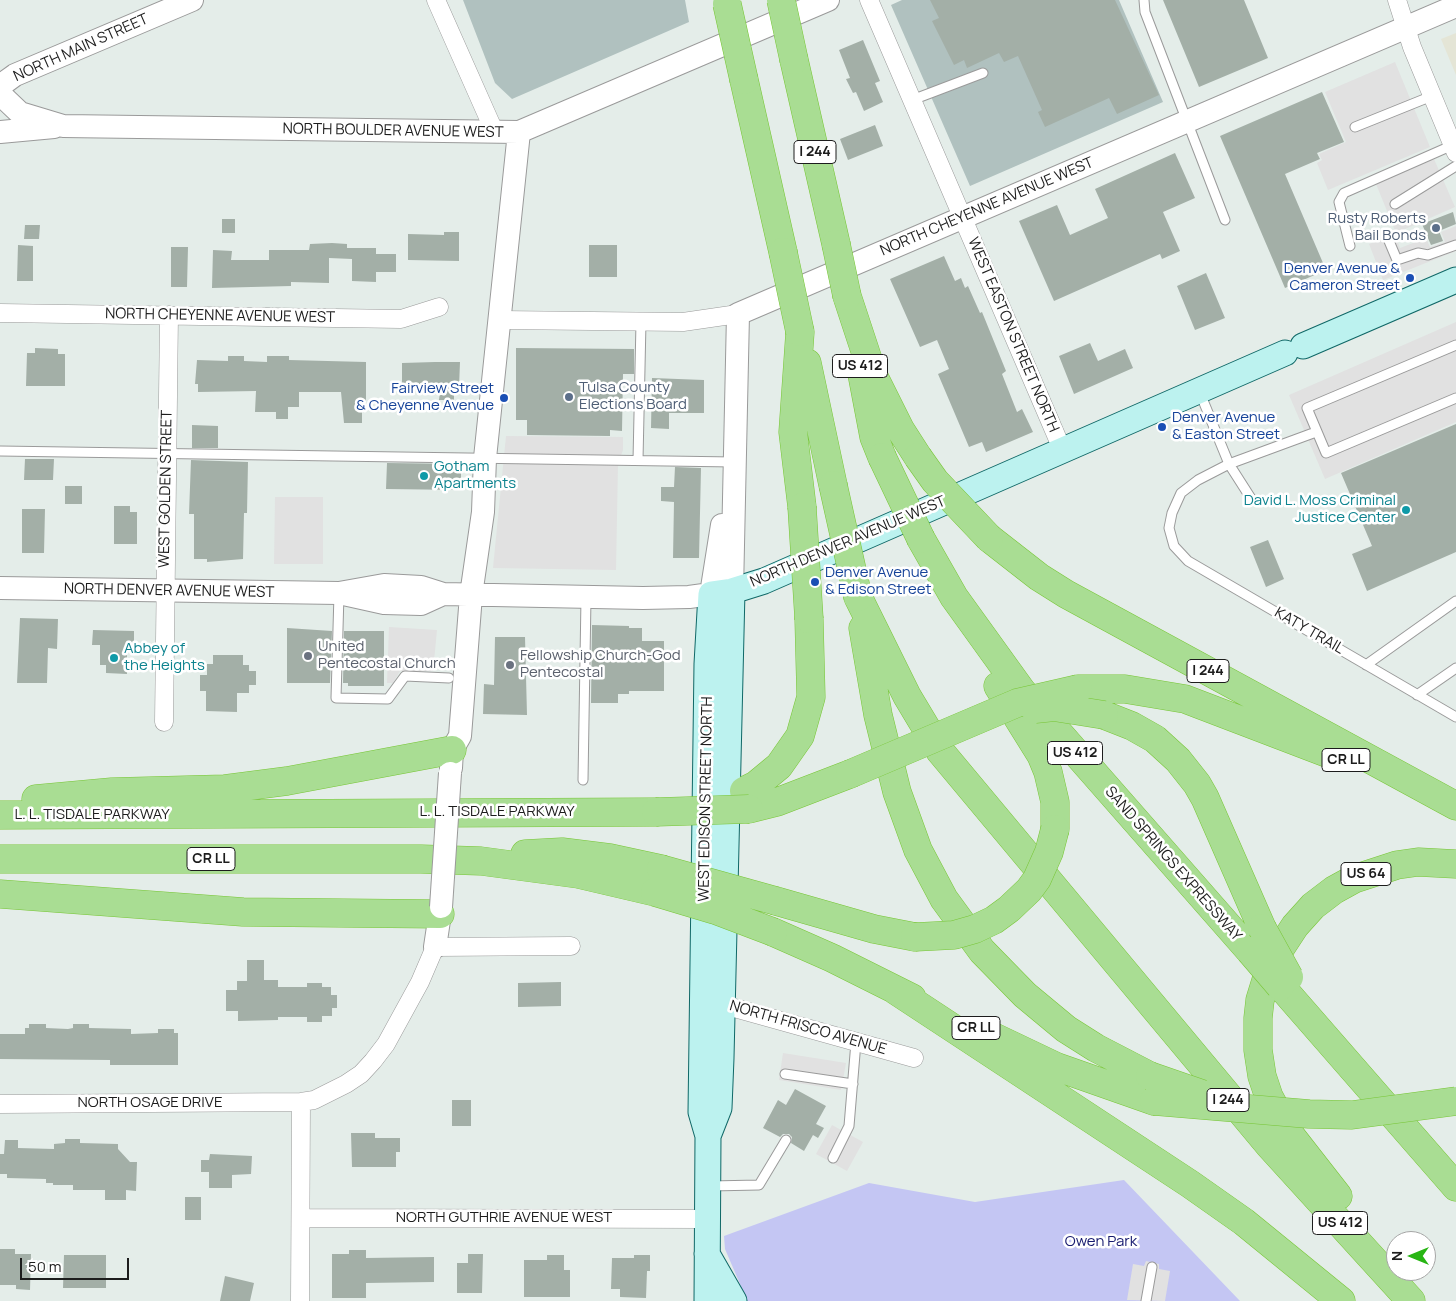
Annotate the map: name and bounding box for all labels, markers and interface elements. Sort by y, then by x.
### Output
street label: NORTH MAIN STREET [11,10,151,86]
street label: NORTH BOULDER AVENUE WEST [282,120,504,142]
road number: I 244 [794,140,836,163]
street label: NORTH CHEYENNE AVENUE WEST [878,154,1096,260]
place label: Rusty Roberts Bail Bonds [1328,210,1426,245]
marker: Rusty Roberts Bail Bonds [1430,222,1442,234]
street label: WEST EASTON STREET NORTH [964,235,1062,435]
place label: Denver Avenue & Cameron Street [1284,260,1400,295]
marker: Denver Avenue & Cameron Street [1404,272,1416,284]
street label: NORTH CHEYENNE AVENUE WEST [105,305,335,327]
road number: US 412 [832,354,888,378]
place label: Tulsa County Elections Board [579,379,687,414]
place label: Fairview Street & Cheyenne Avenue [356,380,494,415]
marker: Tulsa County Elections Board [563,391,575,403]
marker: Fairview Street & Cheyenne Avenue [498,392,510,404]
place label: Denver Avenue & Easton Street [1172,409,1280,444]
street label: WEST GOLDEN STREET [156,410,176,568]
marker: Denver Avenue & Easton Street [1156,421,1168,433]
place label: Gotham Apartments [434,458,516,493]
marker: Gotham Apartments [418,470,430,482]
place label: David L. Moss Criminal Justice Center [1244,492,1396,527]
street label: NORTH DENVER AVENUE WEST [748,493,948,591]
marker: David L. Moss Criminal Justice Center [1400,504,1412,516]
place label: Denver Avenue & Edison Street [825,564,931,599]
marker: Denver Avenue & Edison Street [809,576,821,588]
street label: NORTH DENVER AVENUE WEST [64,580,274,602]
street label: KATY TRAIL [1271,604,1347,658]
place label: United Pentecostal Church [318,638,456,673]
place label: Abbey of the Heights [124,640,205,675]
place label: Fellowship Church-God Pentecostal [520,647,681,682]
marker: United Pentecostal Church [302,650,314,662]
marker: Abbey of the Heights [108,652,120,664]
marker: Fellowship Church-God Pentecostal [504,659,516,671]
road number: I 244 [1187,659,1229,682]
street label: WEST EDISON STREET NORTH [695,696,717,902]
road number: US 412 [1048,741,1102,764]
road number: CR LL [1322,748,1370,772]
street label: SAND SPRINGS EXPRESSWAY [1101,783,1245,945]
street label: L. L. TISDALE PARKWAY [419,803,575,821]
street label: L. L. TISDALE PARKWAY [14,806,170,824]
road number: CR LL [187,848,235,871]
road number: US 64 [1341,862,1391,886]
street label: NORTH FRISCO AVENUE [727,997,889,1059]
road number: CR LL [952,1016,1000,1040]
road number: I 244 [1207,1088,1249,1112]
street label: NORTH OSAGE DRIVE [78,1094,222,1112]
street label: NORTH GUTHRIE AVENUE WEST [396,1209,612,1227]
road number: US 412 [1312,1212,1368,1234]
north arrow [1386,1231,1436,1281]
park label: Owen Park [1065,1233,1137,1251]
scale bar [22,1248,131,1280]
text: N [1387,1251,1406,1261]
text: 50 m [28,1256,62,1277]

